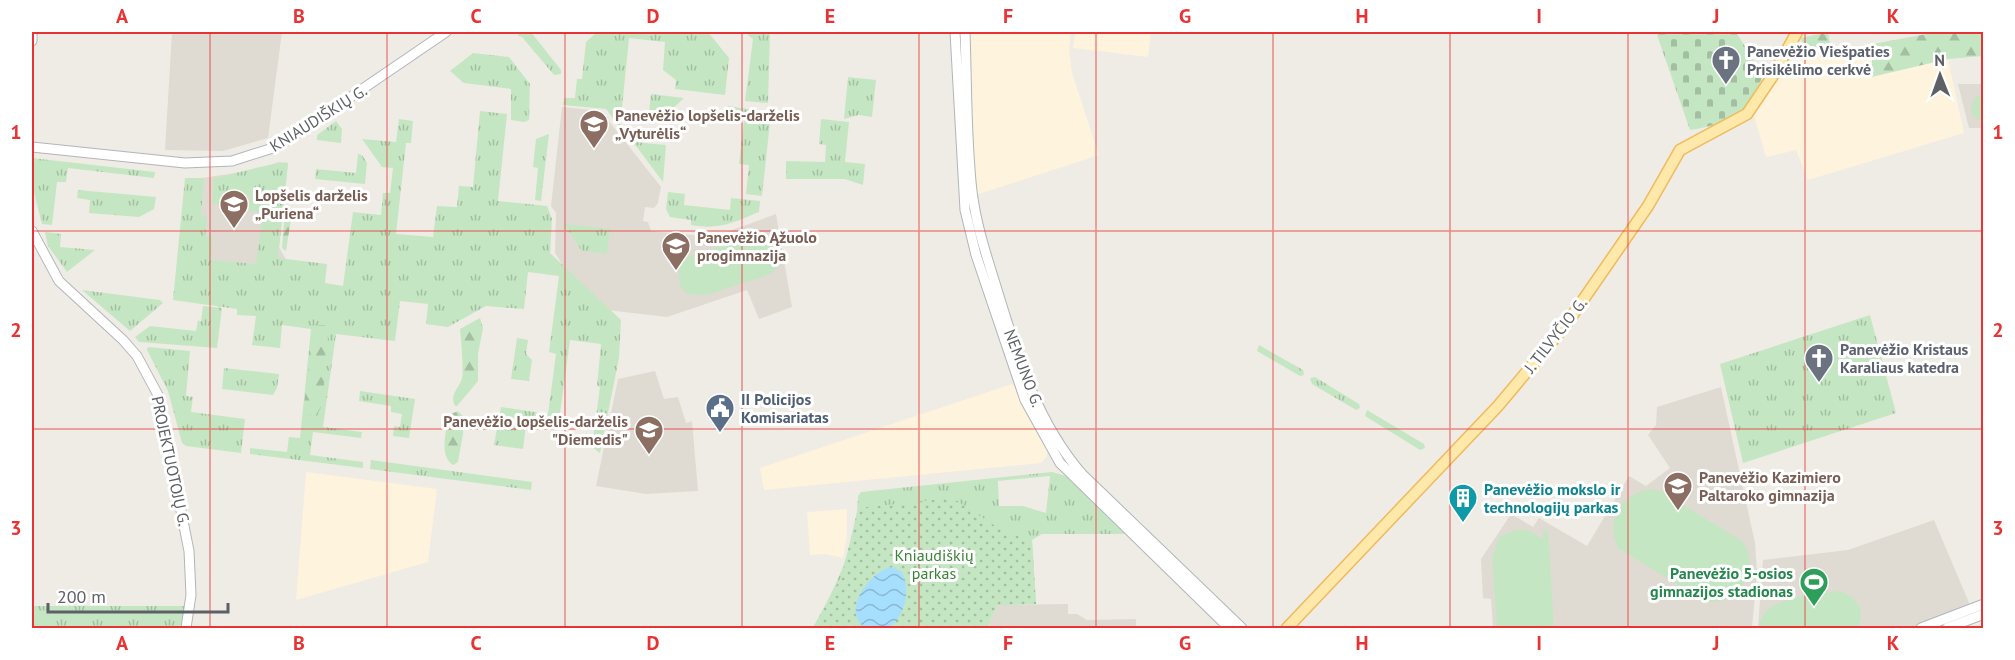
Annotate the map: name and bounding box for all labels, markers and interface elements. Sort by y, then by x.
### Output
text: A [116,3,129,29]
text: B [293,3,305,29]
text: C [470,3,482,29]
text: D [647,3,660,29]
text: E [825,3,835,29]
text: F [1003,3,1013,29]
text: G [1179,3,1191,29]
text: H [1355,3,1369,29]
text: I [1536,3,1542,29]
text: J [1712,3,1719,29]
text: K [1887,3,1900,29]
place label: Panevėžio Viešpaties Prisikėlimo cerkvė [1747,41,1890,79]
church icon: Panevėžio Viešpaties Prisikėlimo cerkvė [1710,44,1742,86]
north arrow [1910,45,1970,105]
text: N [1934,50,1945,70]
street label: KNIAUDIŠKIŲ G. [266,80,370,156]
place label: Panevėžio lopšelis-darželis „Vyturėlis“ [615,105,800,143]
school or university icon: Panevėžio lopšelis-darželis „Vyturėlis“ [578,108,610,150]
text: 1 [10,119,22,145]
text: 1 [1992,119,2004,145]
place label: Lopšelis darželis „Puriena“ [255,185,368,223]
school or university icon: Lopšelis darželis „Puriena“ [218,188,250,230]
place label: Panevėžio Ąžuolo progimnazija [697,227,817,265]
school or university icon: Panevėžio Ąžuolo progimnazija [660,230,692,272]
street label: J. TILVYČIO G. [1519,293,1591,378]
text: 2 [10,317,22,343]
text: 2 [1992,317,2004,343]
street label: NEMUNO G. [1000,326,1048,410]
place label: Panevėžio Kristaus Karaliaus katedra [1840,339,1968,377]
church icon: Panevėžio Kristaus Karaliaus katedra [1803,342,1835,384]
place label: II Policijos Komisariatas [741,389,829,427]
public building icon: II Policijos Komisariatas [704,392,736,434]
street label: PROJEKTUOTOJŲ G. [147,394,195,528]
place label: Panevėžio lopšelis-darželis "Diemedis" [443,411,628,449]
school or university icon: Panevėžio lopšelis-darželis "Diemedis" [633,414,665,456]
place label: Panevėžio Kazimiero Paltaroko gimnazija [1699,467,1841,505]
school or university icon: Panevėžio Kazimiero Paltaroko gimnazija [1662,470,1694,512]
place label: Panevėžio mokslo ir technologijų parkas [1484,479,1621,517]
building icon: Panevėžio mokslo ir technologijų parkas [1447,482,1479,524]
text: 3 [10,515,22,541]
text: 3 [1992,515,2004,541]
park label: Kniaudiškių parkas [894,545,974,583]
place label: Panevėžio 5-osios gimnazijos stadionas [1650,563,1793,601]
sports icon: Panevėžio 5-osios gimnazijos stadionas [1798,566,1830,608]
scale bar [48,576,228,614]
text: 200 m [57,585,106,608]
text: A [116,630,129,656]
text: B [293,630,305,656]
text: C [470,630,482,656]
text: D [647,630,660,656]
text: E [825,630,835,656]
text: F [1003,630,1013,656]
text: G [1179,630,1191,656]
text: H [1355,630,1369,656]
text: I [1536,630,1542,656]
text: J [1712,630,1719,656]
text: K [1887,630,1900,656]

